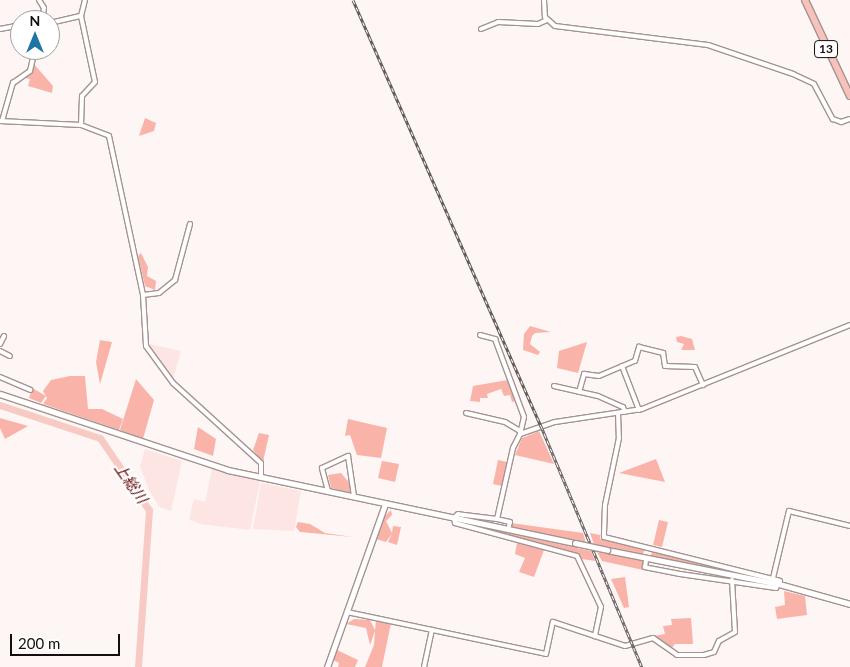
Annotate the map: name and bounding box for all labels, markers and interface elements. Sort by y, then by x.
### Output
north arrow [10,10,60,60]
text: N [30,12,40,29]
road number: 13 [814,40,838,59]
water label: 上総川 [111,459,151,507]
scale bar [12,624,122,656]
text: 200 m [18,634,60,652]

